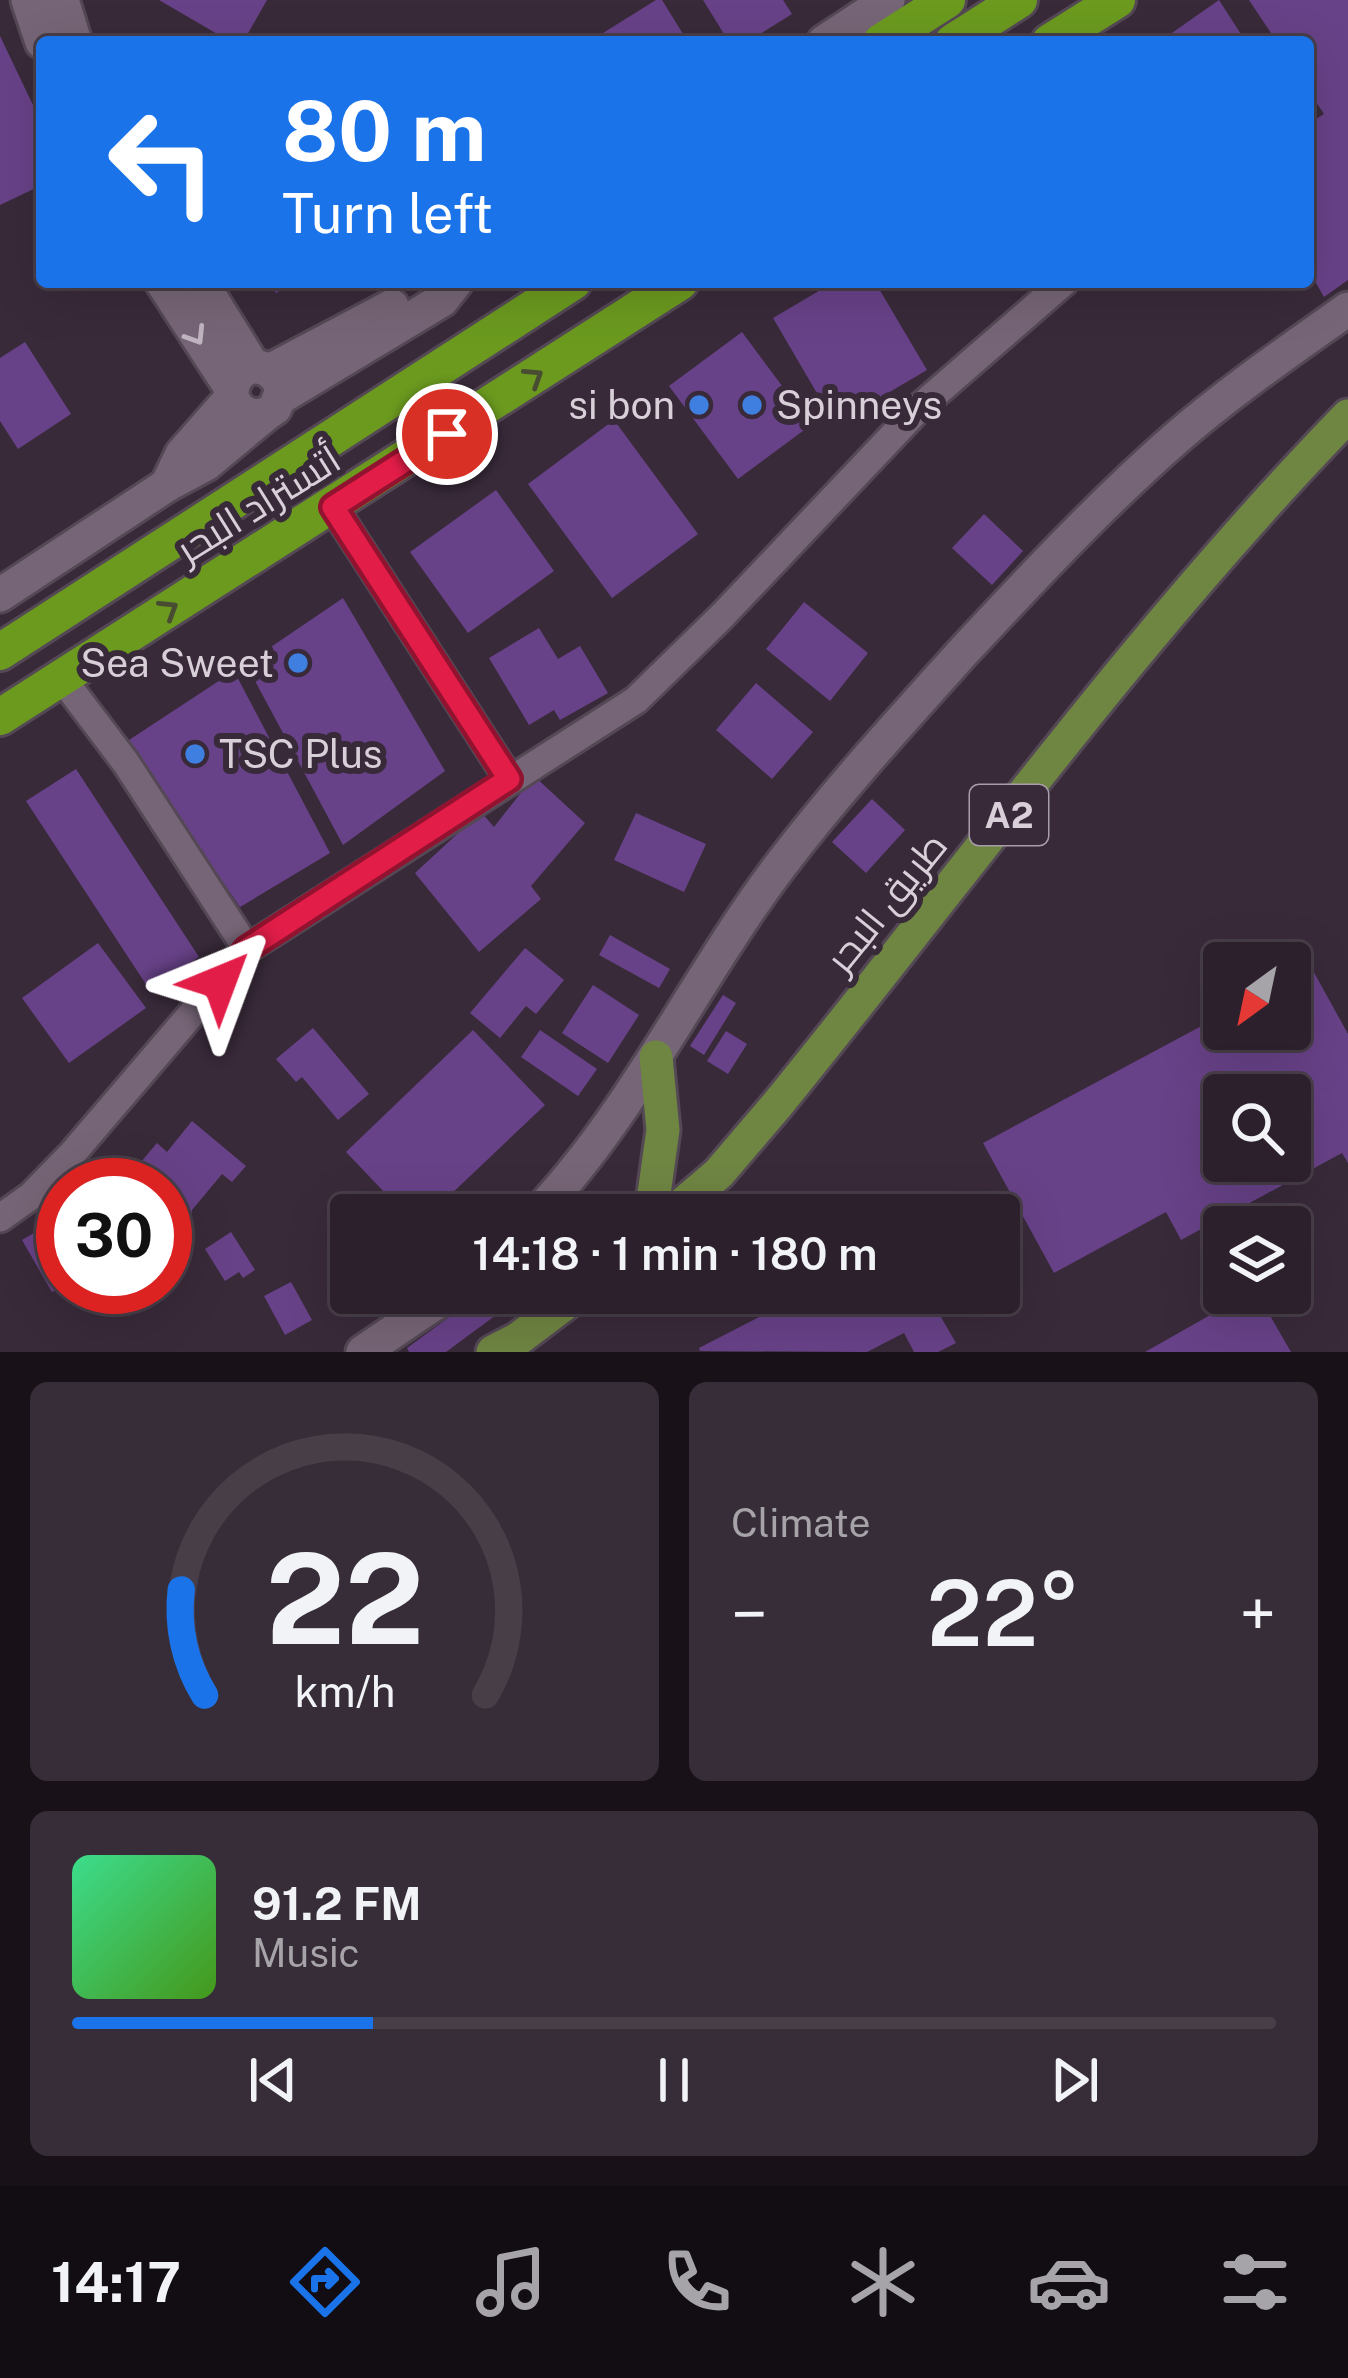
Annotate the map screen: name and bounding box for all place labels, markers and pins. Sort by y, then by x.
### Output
place label: si bon [568,382,675,428]
place label: Spinneys [776,382,942,428]
pin [396,383,498,485]
marker: si bon [686,392,712,418]
marker: Spinneys [739,392,765,418]
place label: Sea Sweet [80,640,274,686]
marker: Sea Sweet [285,650,311,676]
place label: TSC Plus [219,731,383,777]
marker: TSC Plus [182,741,208,767]

